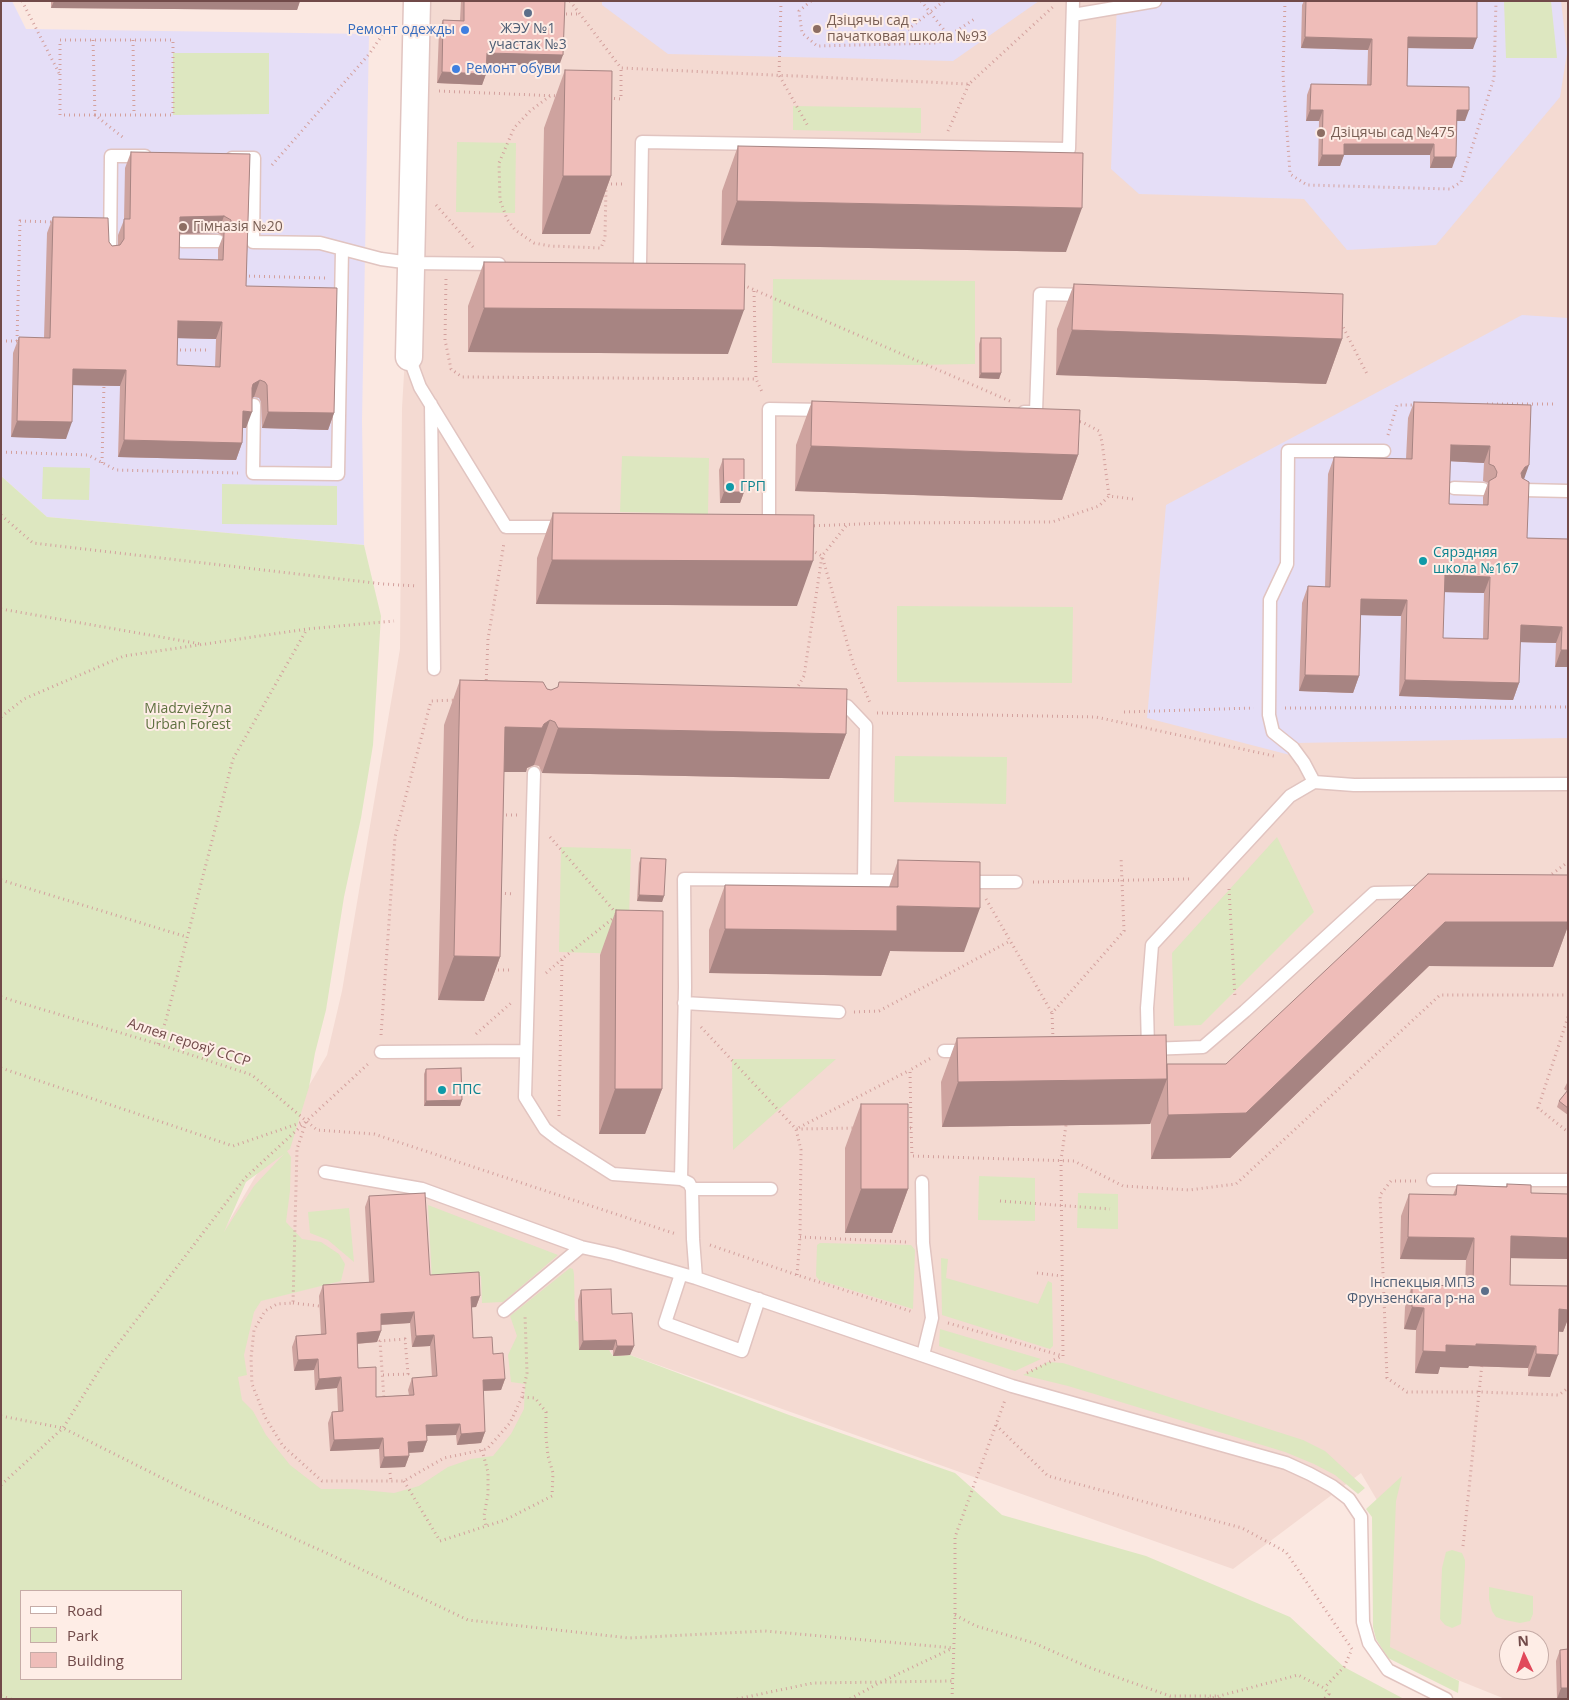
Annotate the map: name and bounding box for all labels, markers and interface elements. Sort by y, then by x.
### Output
marker: ЖЭУ №1 участак №3 [522,7,534,19]
place label: Дзіцячы сад - пачатковая школа №93 [827,13,987,46]
place label: ЖЭУ №1 участак №3 [489,21,567,54]
place label: Ремонт одежды [348,22,455,38]
marker: Дзіцячы сад - пачатковая школа №93 [811,23,823,35]
marker: Ремонт одежды [459,24,471,36]
place label: Ремонт обуви [466,61,561,77]
marker: Ремонт обуви [450,63,462,75]
place label: Дзіцячы сад №475 [1331,125,1455,141]
marker: Дзіцячы сад №475 [1315,127,1327,139]
place label: Гімназія №20 [193,219,283,235]
marker: Гімназія №20 [177,221,189,233]
place label: ГРП [740,479,766,495]
marker: ГРП [724,481,736,493]
place label: Сярэдняя школа №167 [1433,545,1519,578]
marker: Сярэдняя школа №167 [1417,555,1429,567]
park label: Miadzviežyna Urban Forest [144,701,232,734]
street label: Аллея герояў СССР [125,1015,253,1071]
place label: ППС [452,1082,481,1098]
marker: ППС [436,1084,448,1096]
place label: Інспекцыя МПЗ Фрунзенскага р-на [1347,1275,1475,1308]
marker: Інспекцыя МПЗ Фрунзенскага р-на [1479,1285,1491,1297]
legend [20,1590,182,1680]
text: Road [67,1600,103,1620]
text: Park [67,1625,98,1645]
north arrow [1499,1630,1549,1680]
text: N [1517,1631,1529,1650]
text: Building [67,1650,124,1670]

